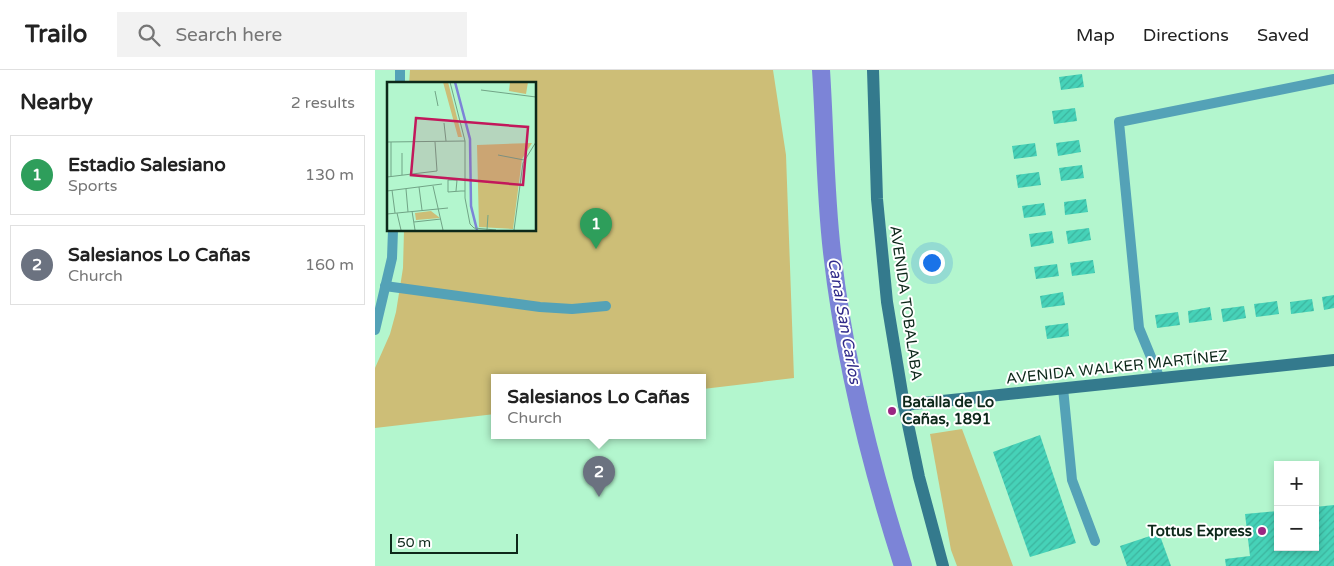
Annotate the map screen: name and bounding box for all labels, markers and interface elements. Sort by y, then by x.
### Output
search box [117,12,467,57]
text: Trailo [25,20,87,49]
icon: search [135,21,163,49]
text: Search here [175,24,282,46]
text: Map [1076,24,1115,46]
text: Directions [1143,24,1229,46]
text: Saved [1257,24,1309,46]
inset map [387,82,536,231]
text: Nearby [20,90,93,115]
text: 2 results [291,93,355,113]
text: Estadio Salesiano [68,154,226,176]
text: 1 [32,165,42,185]
text: 130 m [305,165,354,185]
text: Sports [68,176,117,196]
pin: 1 [580,208,612,249]
street label: AVENIDA TOBALABA [886,224,926,382]
text: Salesianos Lo Cañas [68,244,250,266]
your location [919,250,945,276]
text: 2 [32,255,42,275]
text: 160 m [305,255,354,275]
water label: Canal San Carlos [823,257,865,387]
text: Church [68,266,123,286]
street label: AVENIDA WALKER MARTÍNEZ [1005,346,1229,388]
popup [491,374,706,439]
text: Salesianos Lo Cañas [507,386,690,408]
place label: Batalla de Lo Cañas, 1891 [902,393,994,428]
marker: Batalla de Lo Cañas, 1891 [886,405,898,417]
text: Church [507,408,562,428]
pin: 2 [583,456,615,497]
map controls [1274,461,1319,551]
button: + [1274,461,1319,506]
button: − [1274,506,1319,551]
place label: Tottus Express [1147,522,1252,541]
marker: Tottus Express [1256,525,1268,537]
scale bar [390,531,517,554]
text: 50 m [397,534,431,551]

